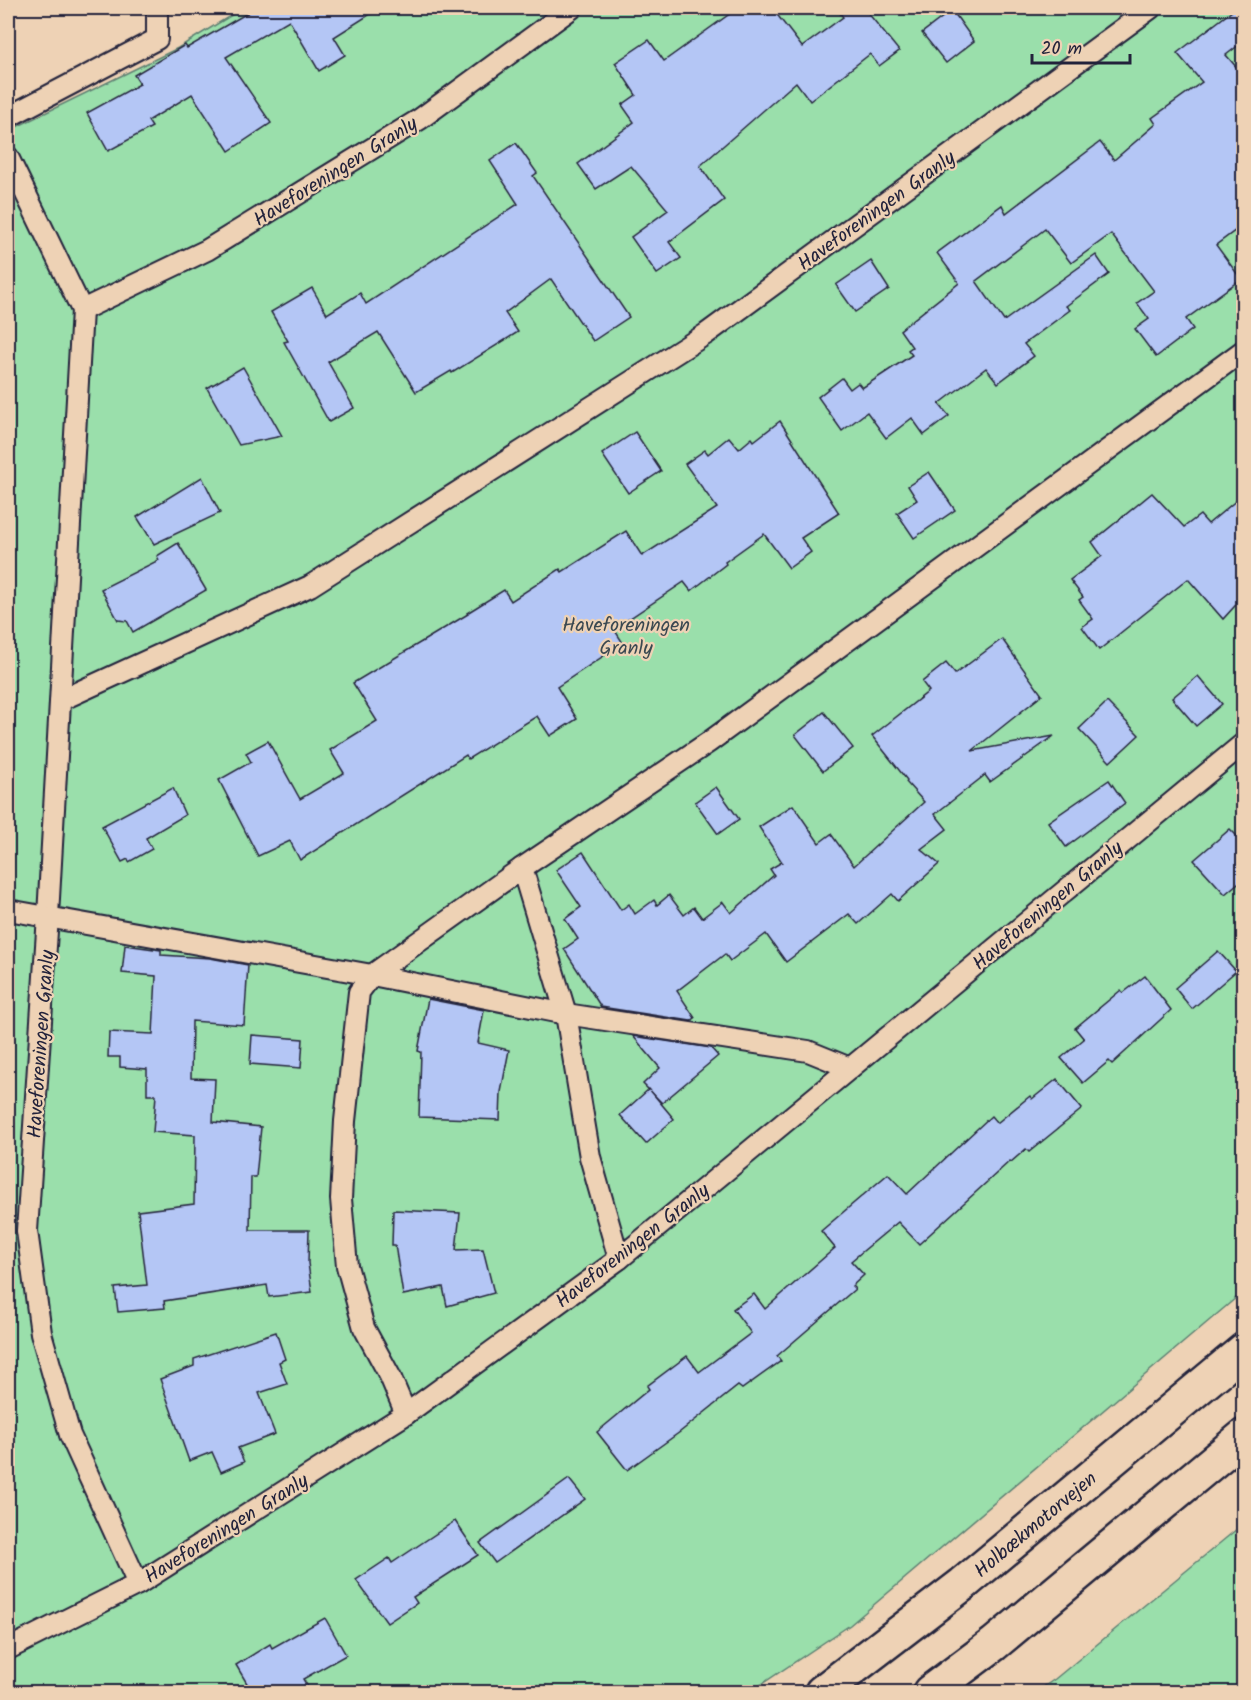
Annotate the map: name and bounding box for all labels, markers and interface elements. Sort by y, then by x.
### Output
scale bar [1032,27,1130,65]
text: 20 m [1041,35,1082,64]
street label: Haveforeningen Granly [248,109,425,236]
street label: Haveforeningen Granly [791,143,963,280]
park label: Haveforeningen Granly [562,610,690,665]
street label: Haveforeningen Granly [966,833,1131,979]
street label: Haveforeningen Granly [19,948,65,1139]
street label: Haveforeningen Granly [549,1175,718,1317]
street label: Holbækmotorvejen [968,1464,1105,1587]
street label: Haveforeningen Granly [139,1466,316,1593]

